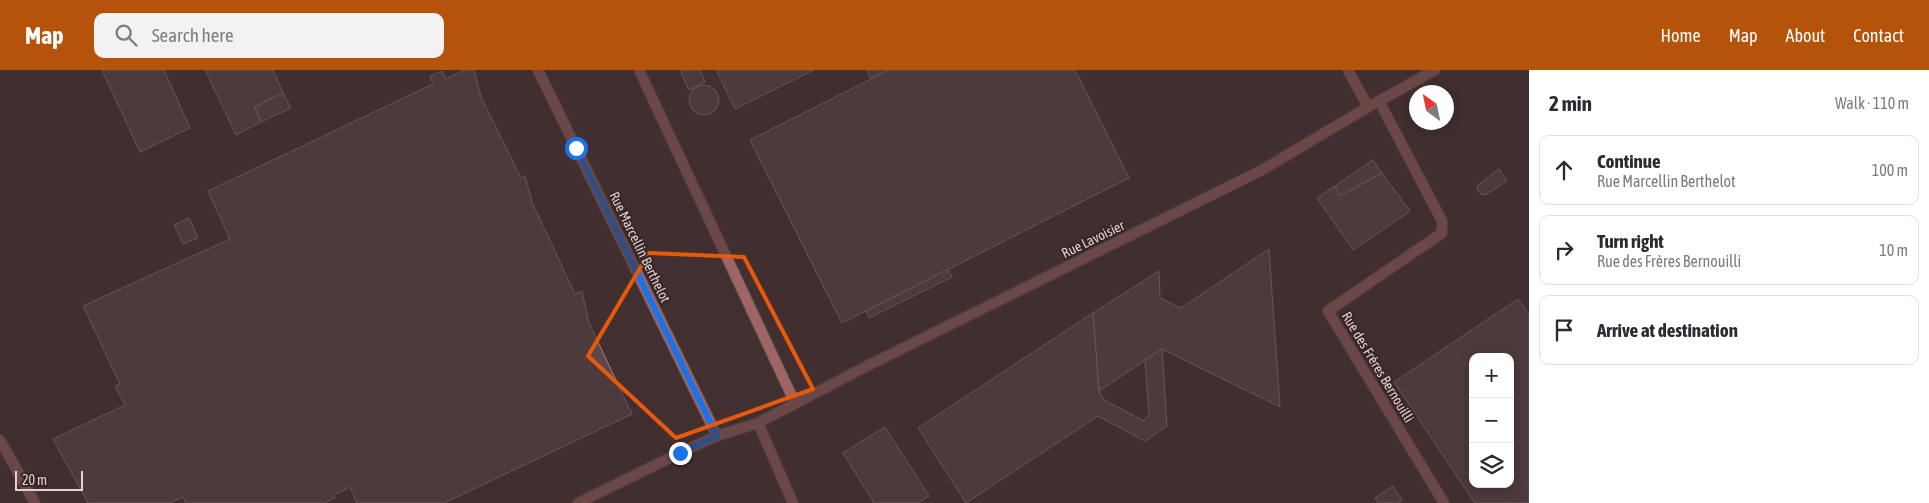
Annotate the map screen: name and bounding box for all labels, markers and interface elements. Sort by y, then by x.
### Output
search box [94,13,444,58]
icon: search [112,21,140,49]
text: Map [25,22,64,49]
text: Search here [152,24,234,46]
text: Home [1661,25,1701,46]
text: Map [1729,25,1758,46]
text: About [1786,25,1825,46]
text: Contact [1853,25,1904,46]
north arrow [1409,85,1454,130]
text: 2 min [1549,91,1592,115]
text: Walk · 110 m [1835,94,1909,112]
route start [565,137,588,160]
text: Continue [1597,150,1661,172]
icon: ahead [1550,156,1578,184]
text: 100 m [1872,161,1908,179]
text: Rue Marcellin Berthelot [1597,172,1736,190]
street label: Rue Marcellin Berthelot [606,189,674,305]
street label: Rue Lavoisier [1059,217,1128,261]
text: Turn right [1597,230,1664,252]
icon: right [1550,236,1578,264]
text: 10 m [1879,241,1908,259]
text: Rue des Frères Bernouilli [1597,252,1741,270]
street label: Rue des Frères Bernouilli [1339,309,1417,425]
icon: arrive [1550,316,1578,344]
text: Arrive at destination [1597,319,1738,341]
map controls [1469,353,1514,488]
button: + [1469,353,1514,398]
button: − [1469,398,1514,443]
route end [669,442,692,465]
button: layers [1469,443,1514,488]
scale bar [15,468,82,491]
text: 20 m [22,472,47,488]

